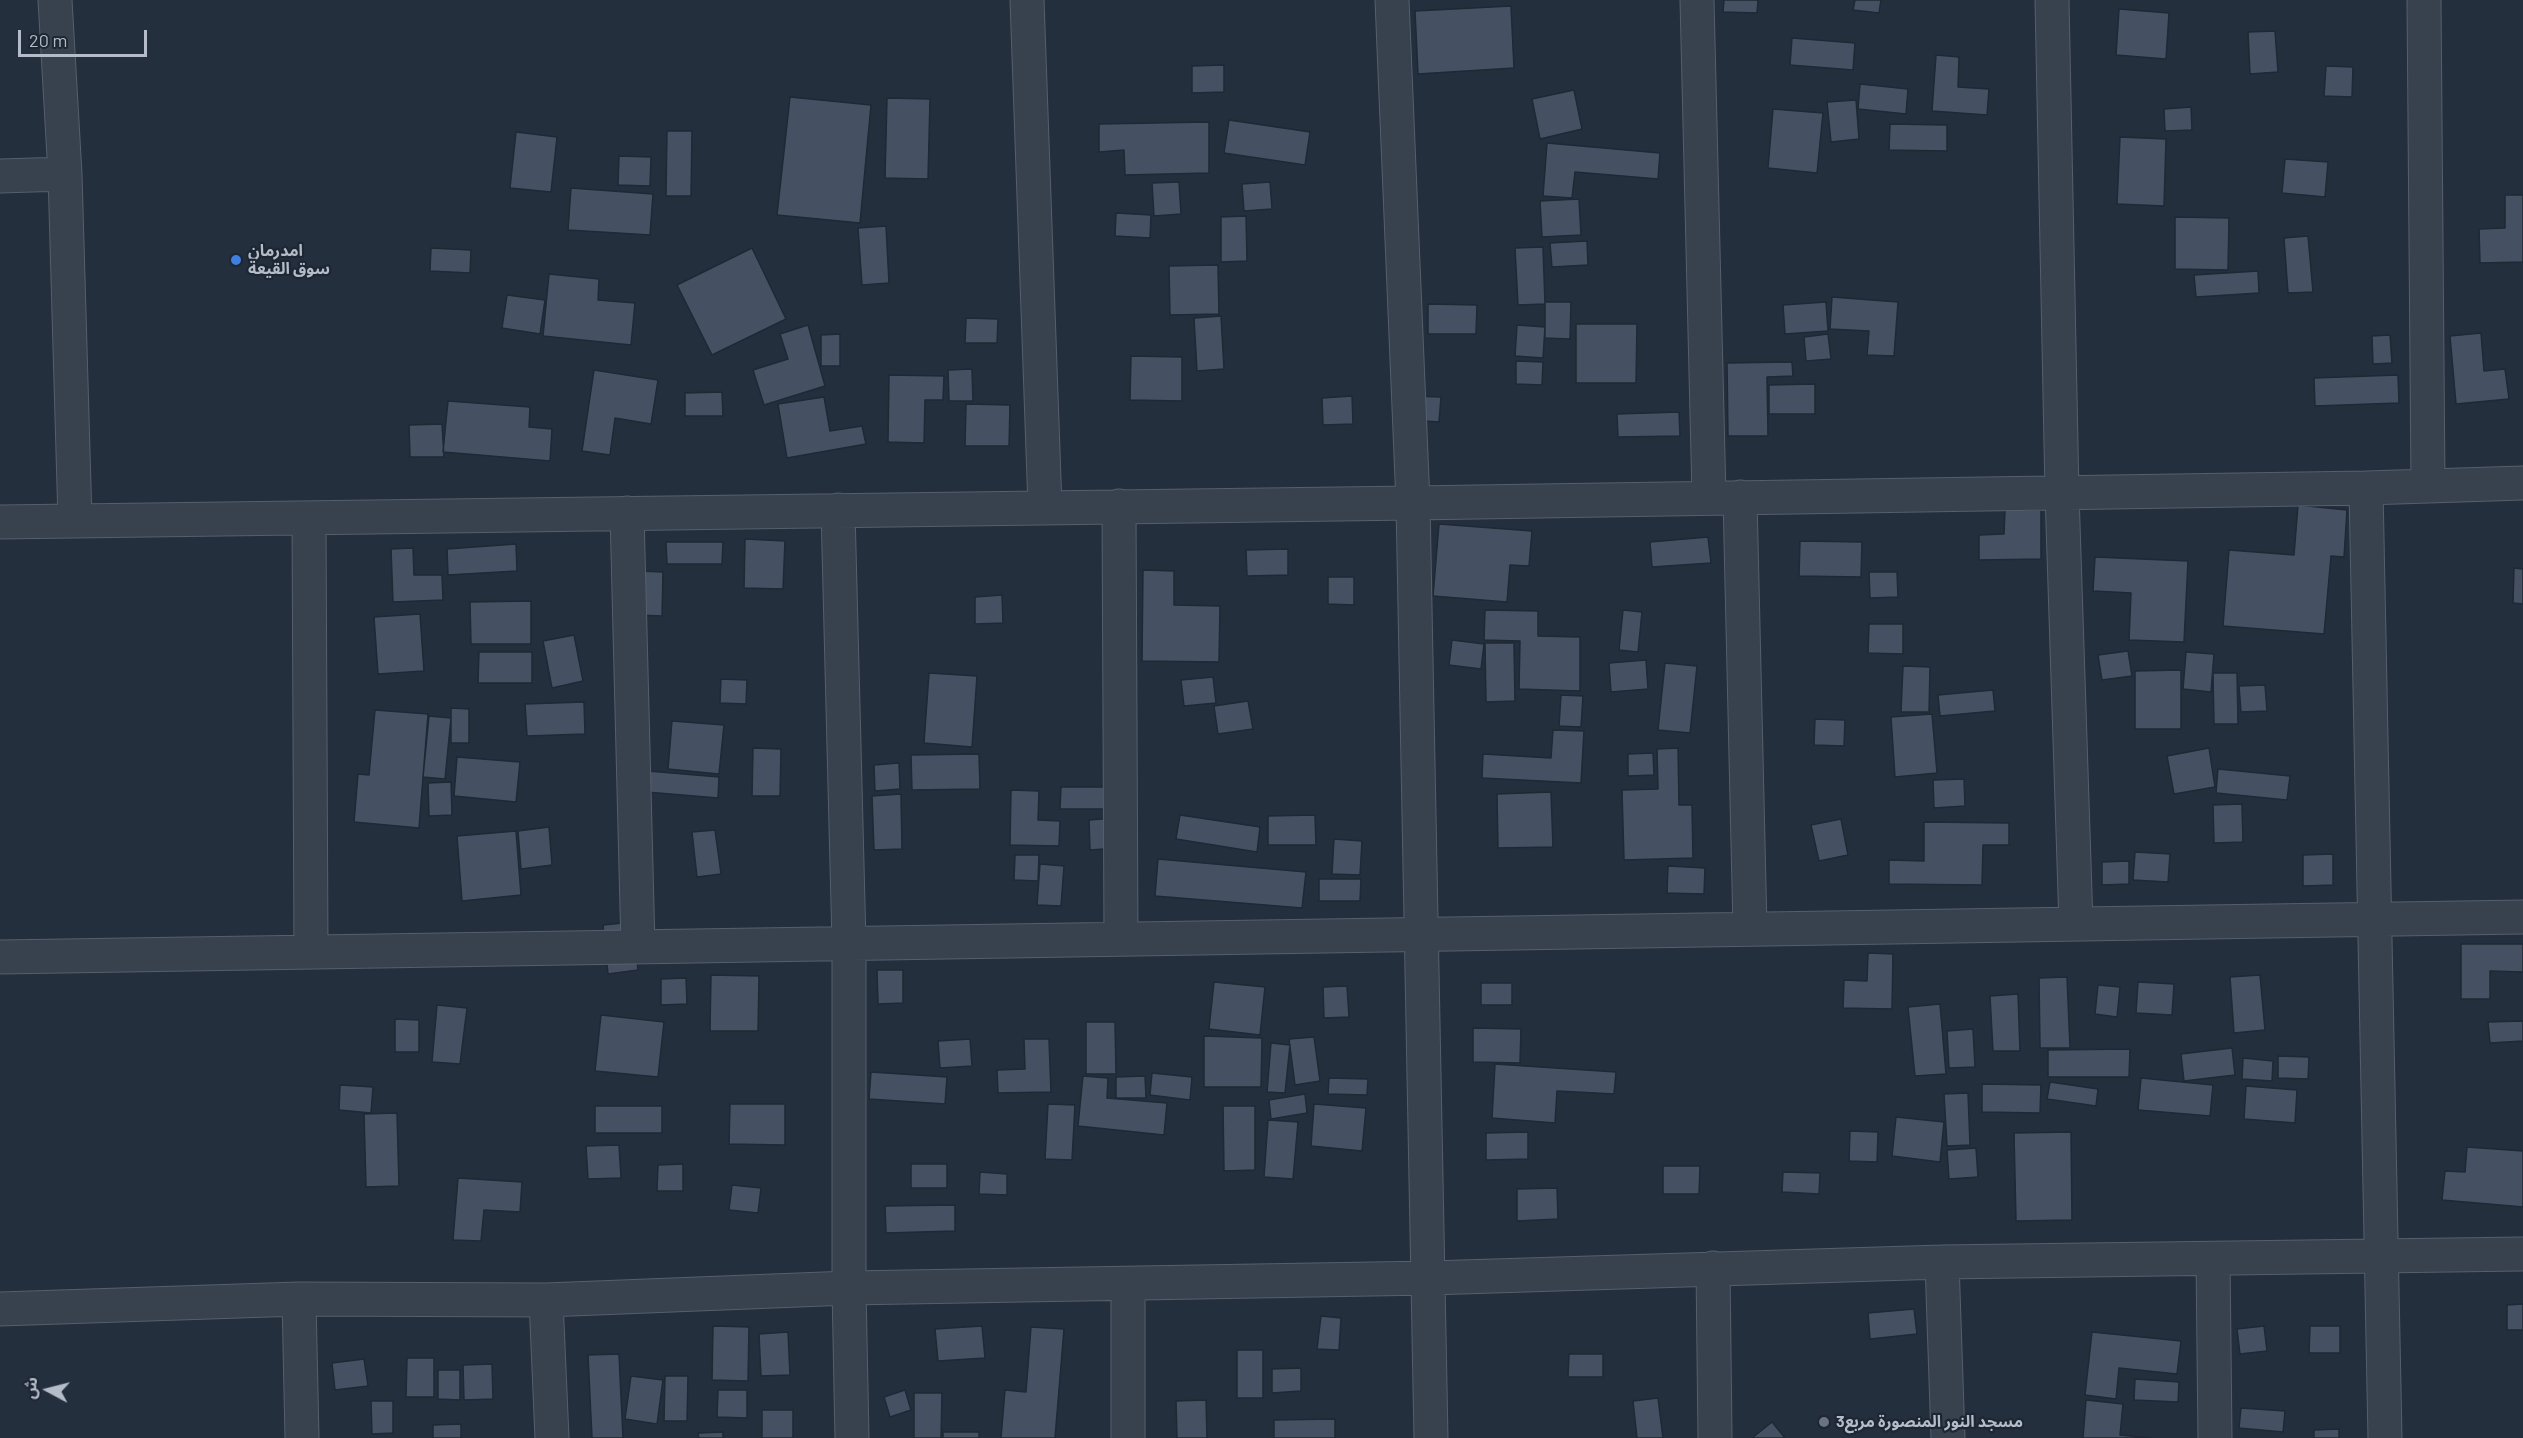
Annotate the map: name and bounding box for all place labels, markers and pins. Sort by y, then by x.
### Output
place label: امدرمان سوق القيعة [248,241,330,279]
marker: امدرمان سوق القيعة [229,253,243,267]
place label: مسجد النور المنصورة مربع3 [1836,1412,2023,1432]
marker: مسجد النور المنصورة مربع3 [1817,1415,1831,1429]

